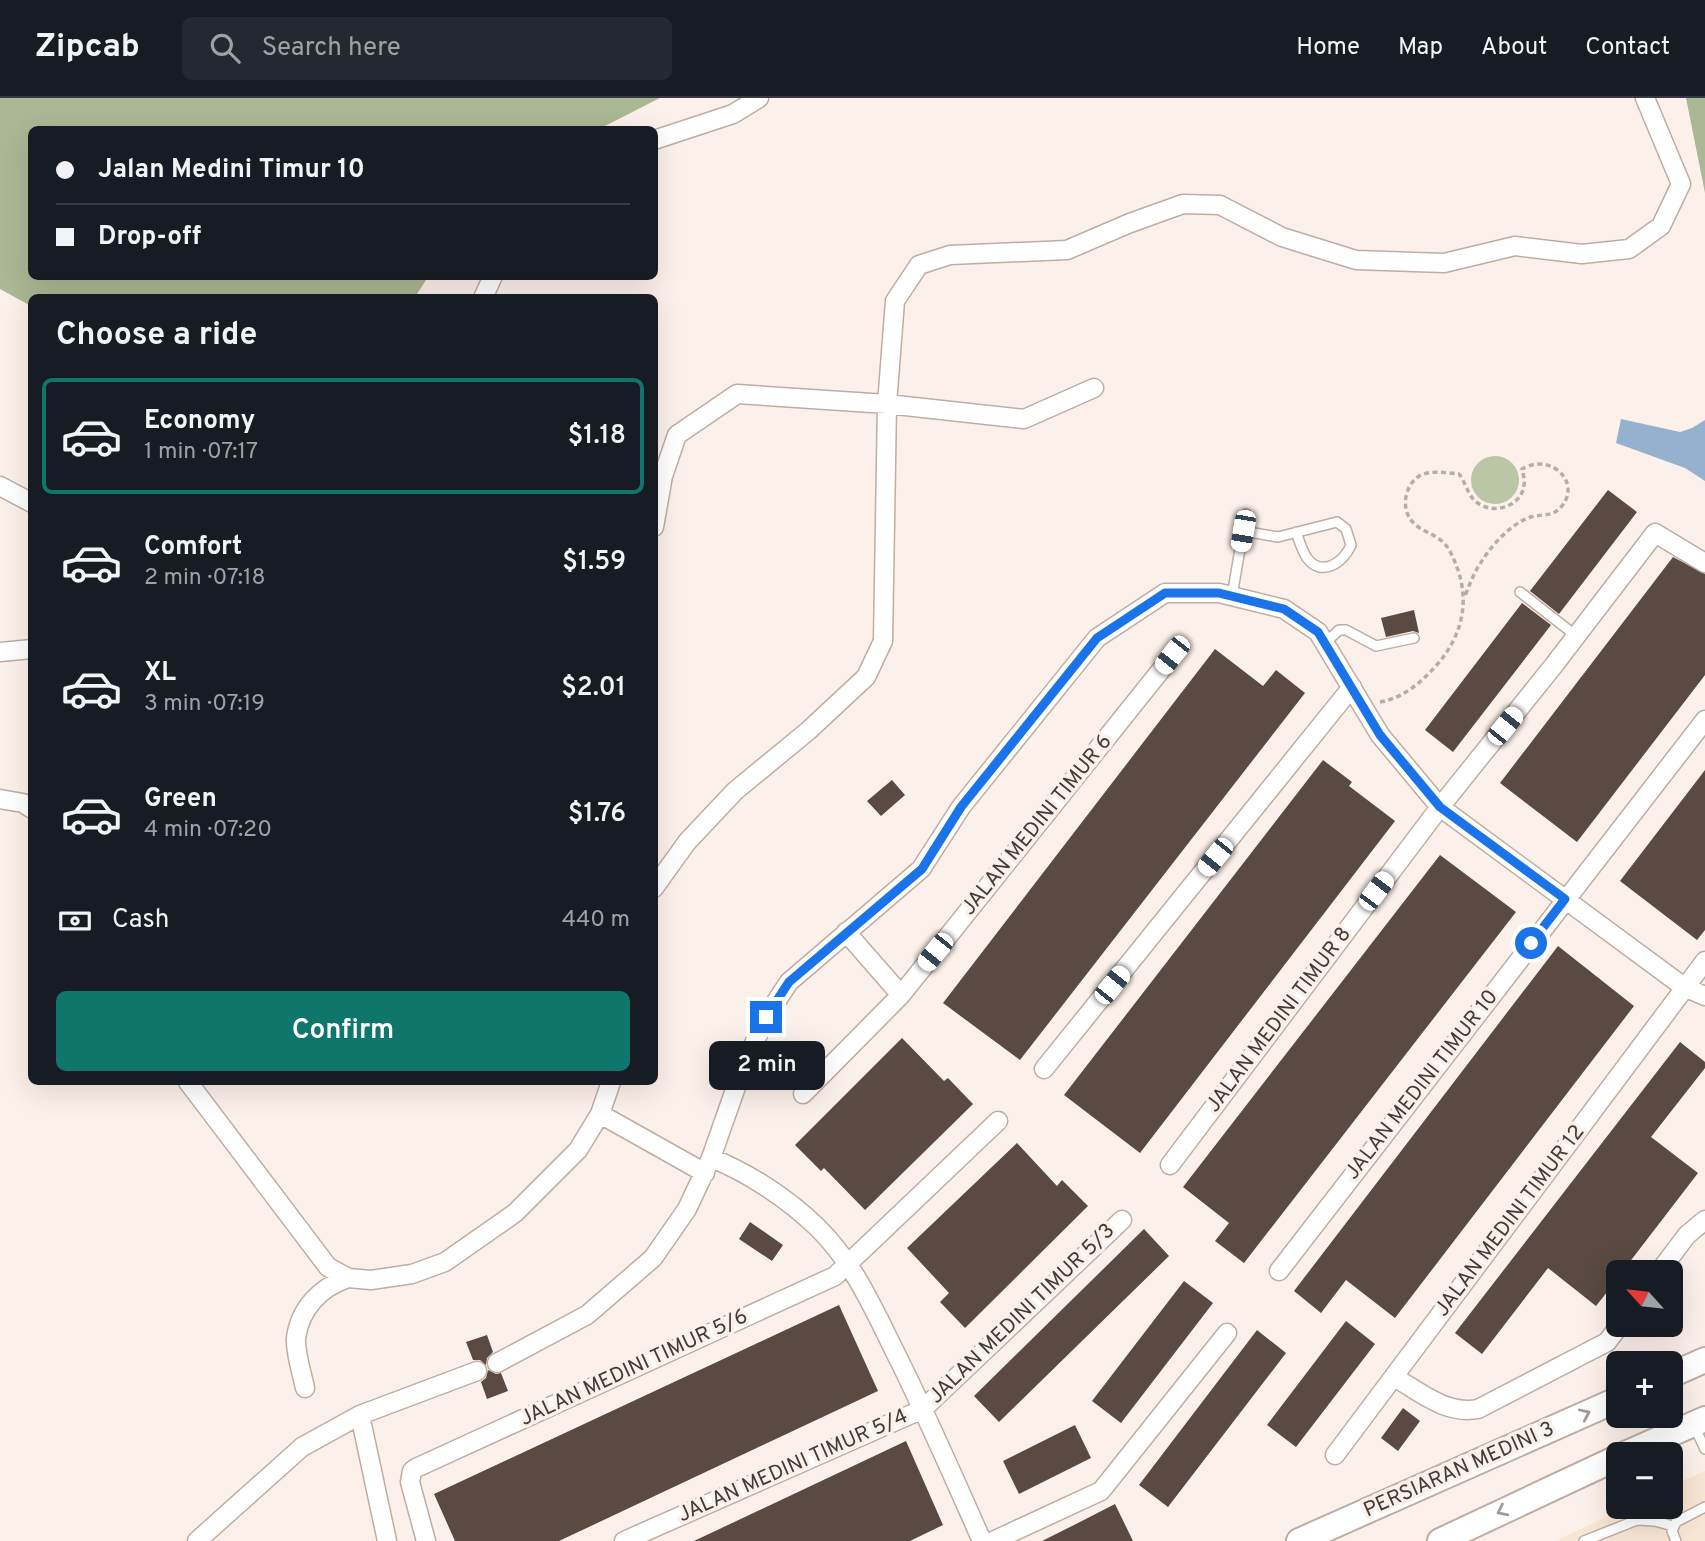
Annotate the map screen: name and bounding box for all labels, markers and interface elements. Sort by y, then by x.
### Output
search box [182,17,672,80]
text: Zipcab [35,27,140,69]
icon: search [206,29,244,67]
text: Search here [262,32,401,65]
text: Home [1296,33,1360,63]
text: Map [1398,33,1443,63]
text: About [1481,33,1547,63]
text: Contact [1585,33,1670,63]
text: Jalan Medini Timur 10 [98,154,365,187]
text: Drop-off [98,221,201,254]
text: Choose a ride [56,316,257,356]
icon: car [60,405,123,468]
text: Economy [144,405,255,438]
text: $1.18 [568,420,626,453]
text: 1 min · 07:17 [144,438,258,467]
car [1230,508,1257,554]
icon: car [60,531,123,594]
text: Comfort [144,531,242,564]
text: $1.59 [562,546,626,579]
text: 2 min · 07:18 [144,564,266,593]
car [1151,632,1194,678]
icon: car [60,657,123,720]
text: XL [144,657,176,690]
text: $2.01 [561,672,626,705]
text: 3 min · 07:19 [144,690,265,719]
car [1484,703,1527,749]
street label: JALAN MEDINI TIMUR 6 [956,729,1118,921]
icon: car [60,783,123,846]
text: Green [144,783,217,816]
text: $1.76 [568,798,626,831]
text: 4 min · 07:20 [144,816,272,845]
car [1194,834,1237,880]
car [1355,868,1398,914]
icon: cash [56,902,94,940]
text: Cash [112,904,169,937]
text: 440 m [562,906,630,935]
street label: JALAN MEDINI TIMUR 8 [1200,922,1358,1118]
route start [1515,927,1547,959]
car [914,929,957,975]
car [1091,962,1134,1008]
street label: JALAN MEDINI TIMUR 10 [1339,984,1505,1186]
button: Confirm [56,991,630,1071]
route end [750,1001,782,1033]
callout: 2 min [708,1042,824,1090]
text: 2 min [737,1051,797,1080]
street label: JALAN MEDINI TIMUR 12 [1429,1120,1591,1322]
street label: JALAN MEDINI TIMUR 5/3 [923,1218,1121,1410]
north arrow [1606,1260,1684,1337]
map controls [1606,1260,1683,1519]
street label: JALAN MEDINI TIMUR 5/6 [516,1303,752,1433]
button: + [1606,1351,1683,1428]
street label: JALAN MEDINI TIMUR 5/4 [674,1403,912,1529]
one-way arrow [1578,1408,1590,1422]
street label: PERSIARAN MEDINI 3 [1359,1416,1559,1524]
button: − [1606,1442,1683,1519]
one-way arrow [1497,1502,1509,1516]

